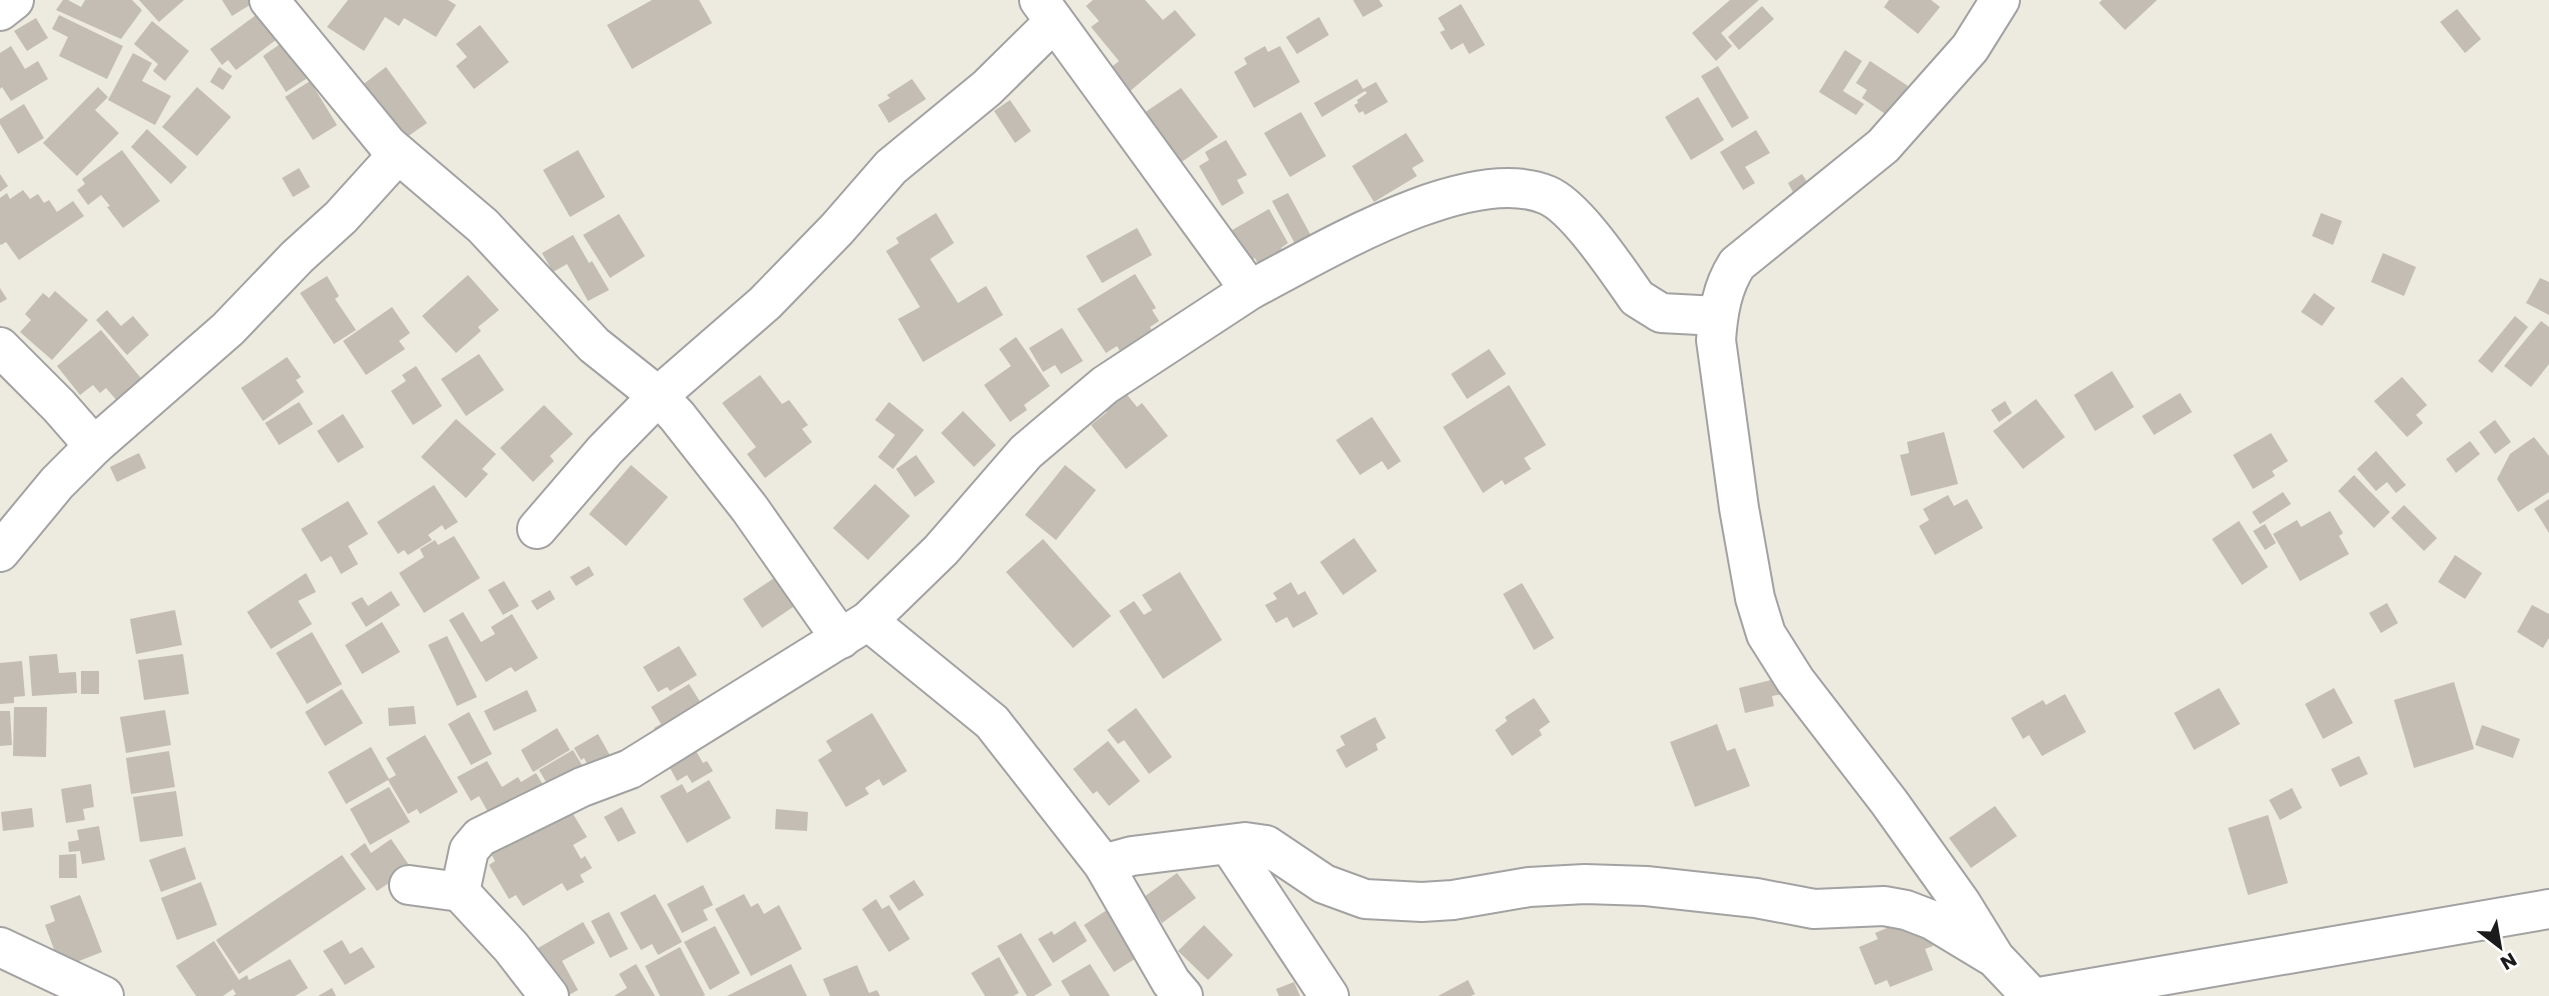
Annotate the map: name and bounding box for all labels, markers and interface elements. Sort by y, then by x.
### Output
north arrow [2465,912,2535,982]
text: N [2495,946,2522,976]

